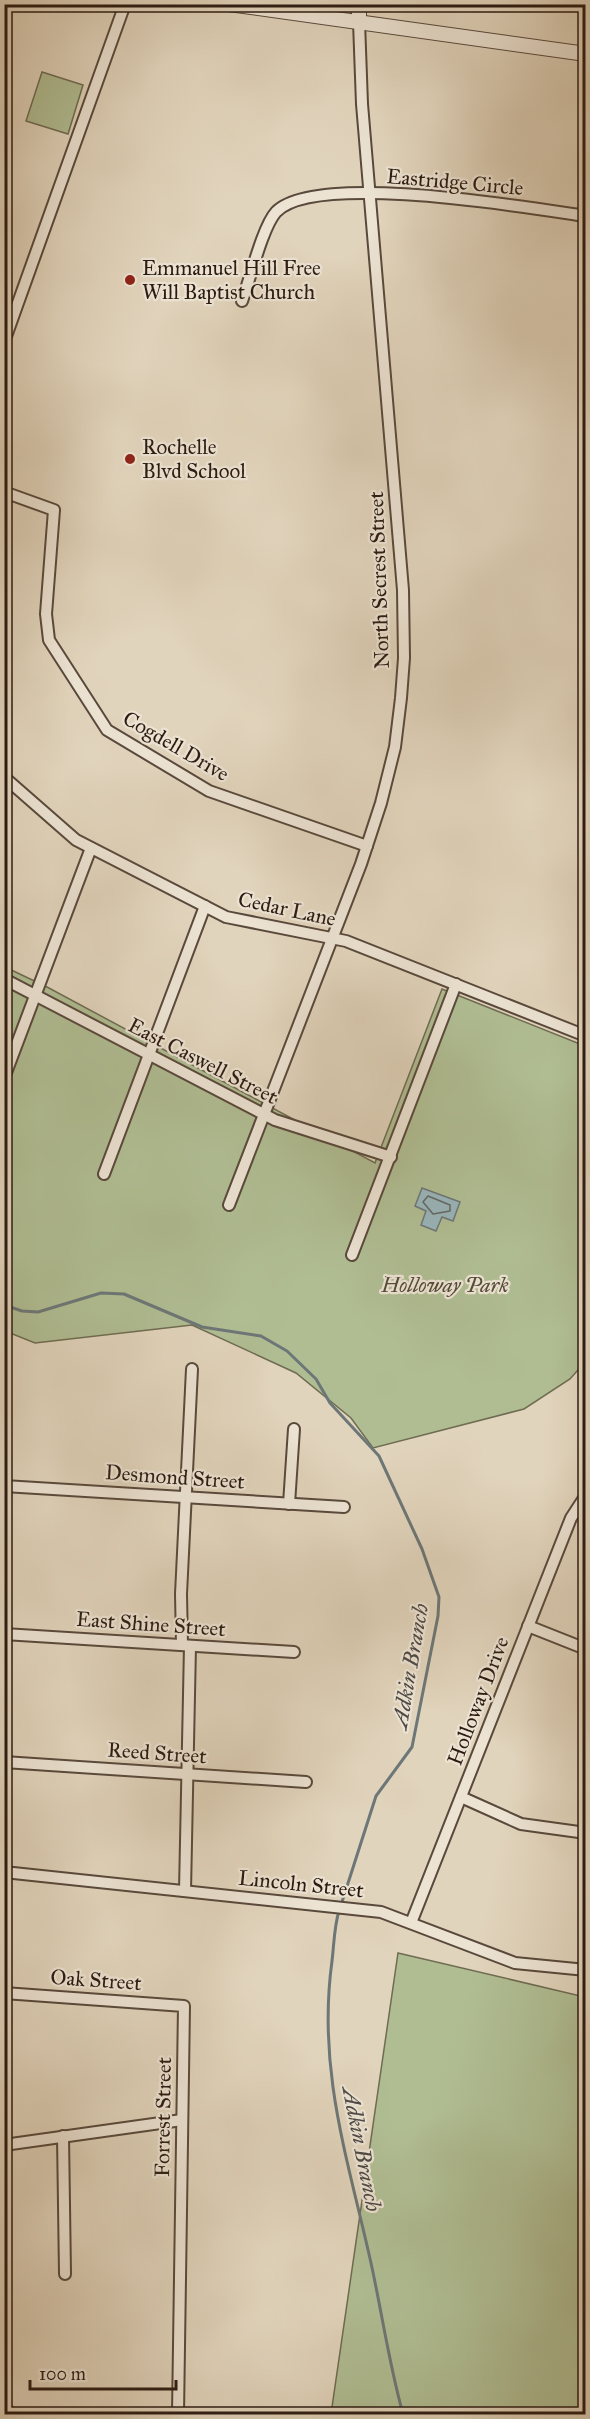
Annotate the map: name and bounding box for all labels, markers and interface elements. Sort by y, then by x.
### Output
street label: Eastridge Circle [385,163,525,201]
place label: Emmanuel Hill Free Will Baptist Church [142,255,321,305]
marker: Emmanuel Hill Free Will Baptist Church [123,273,137,287]
place label: Rochelle Blvd School [142,434,246,484]
marker: Rochelle Blvd School [123,452,137,466]
street label: North Secrest Street [363,490,395,669]
street label: Cogdell Drive [118,705,234,787]
street label: Cedar Lane [236,886,339,932]
street label: East Caswell Street [124,1012,283,1110]
park label: Holloway Park [380,1272,509,1298]
street label: Desmond Street [104,1459,246,1495]
water label: Adkin Branch [385,1601,434,1733]
street label: East Shine Street [75,1606,227,1642]
street label: Holloway Drive [442,1633,515,1769]
street label: Reed Street [107,1737,208,1769]
street label: Lincoln Street [237,1864,366,1904]
street label: Oak Street [50,1964,143,1996]
street label: Forrest Street [149,2056,177,2177]
water label: Adkin Branch [336,2082,387,2214]
scale bar [30,2353,176,2391]
text: 100 m [39,2363,86,2385]

